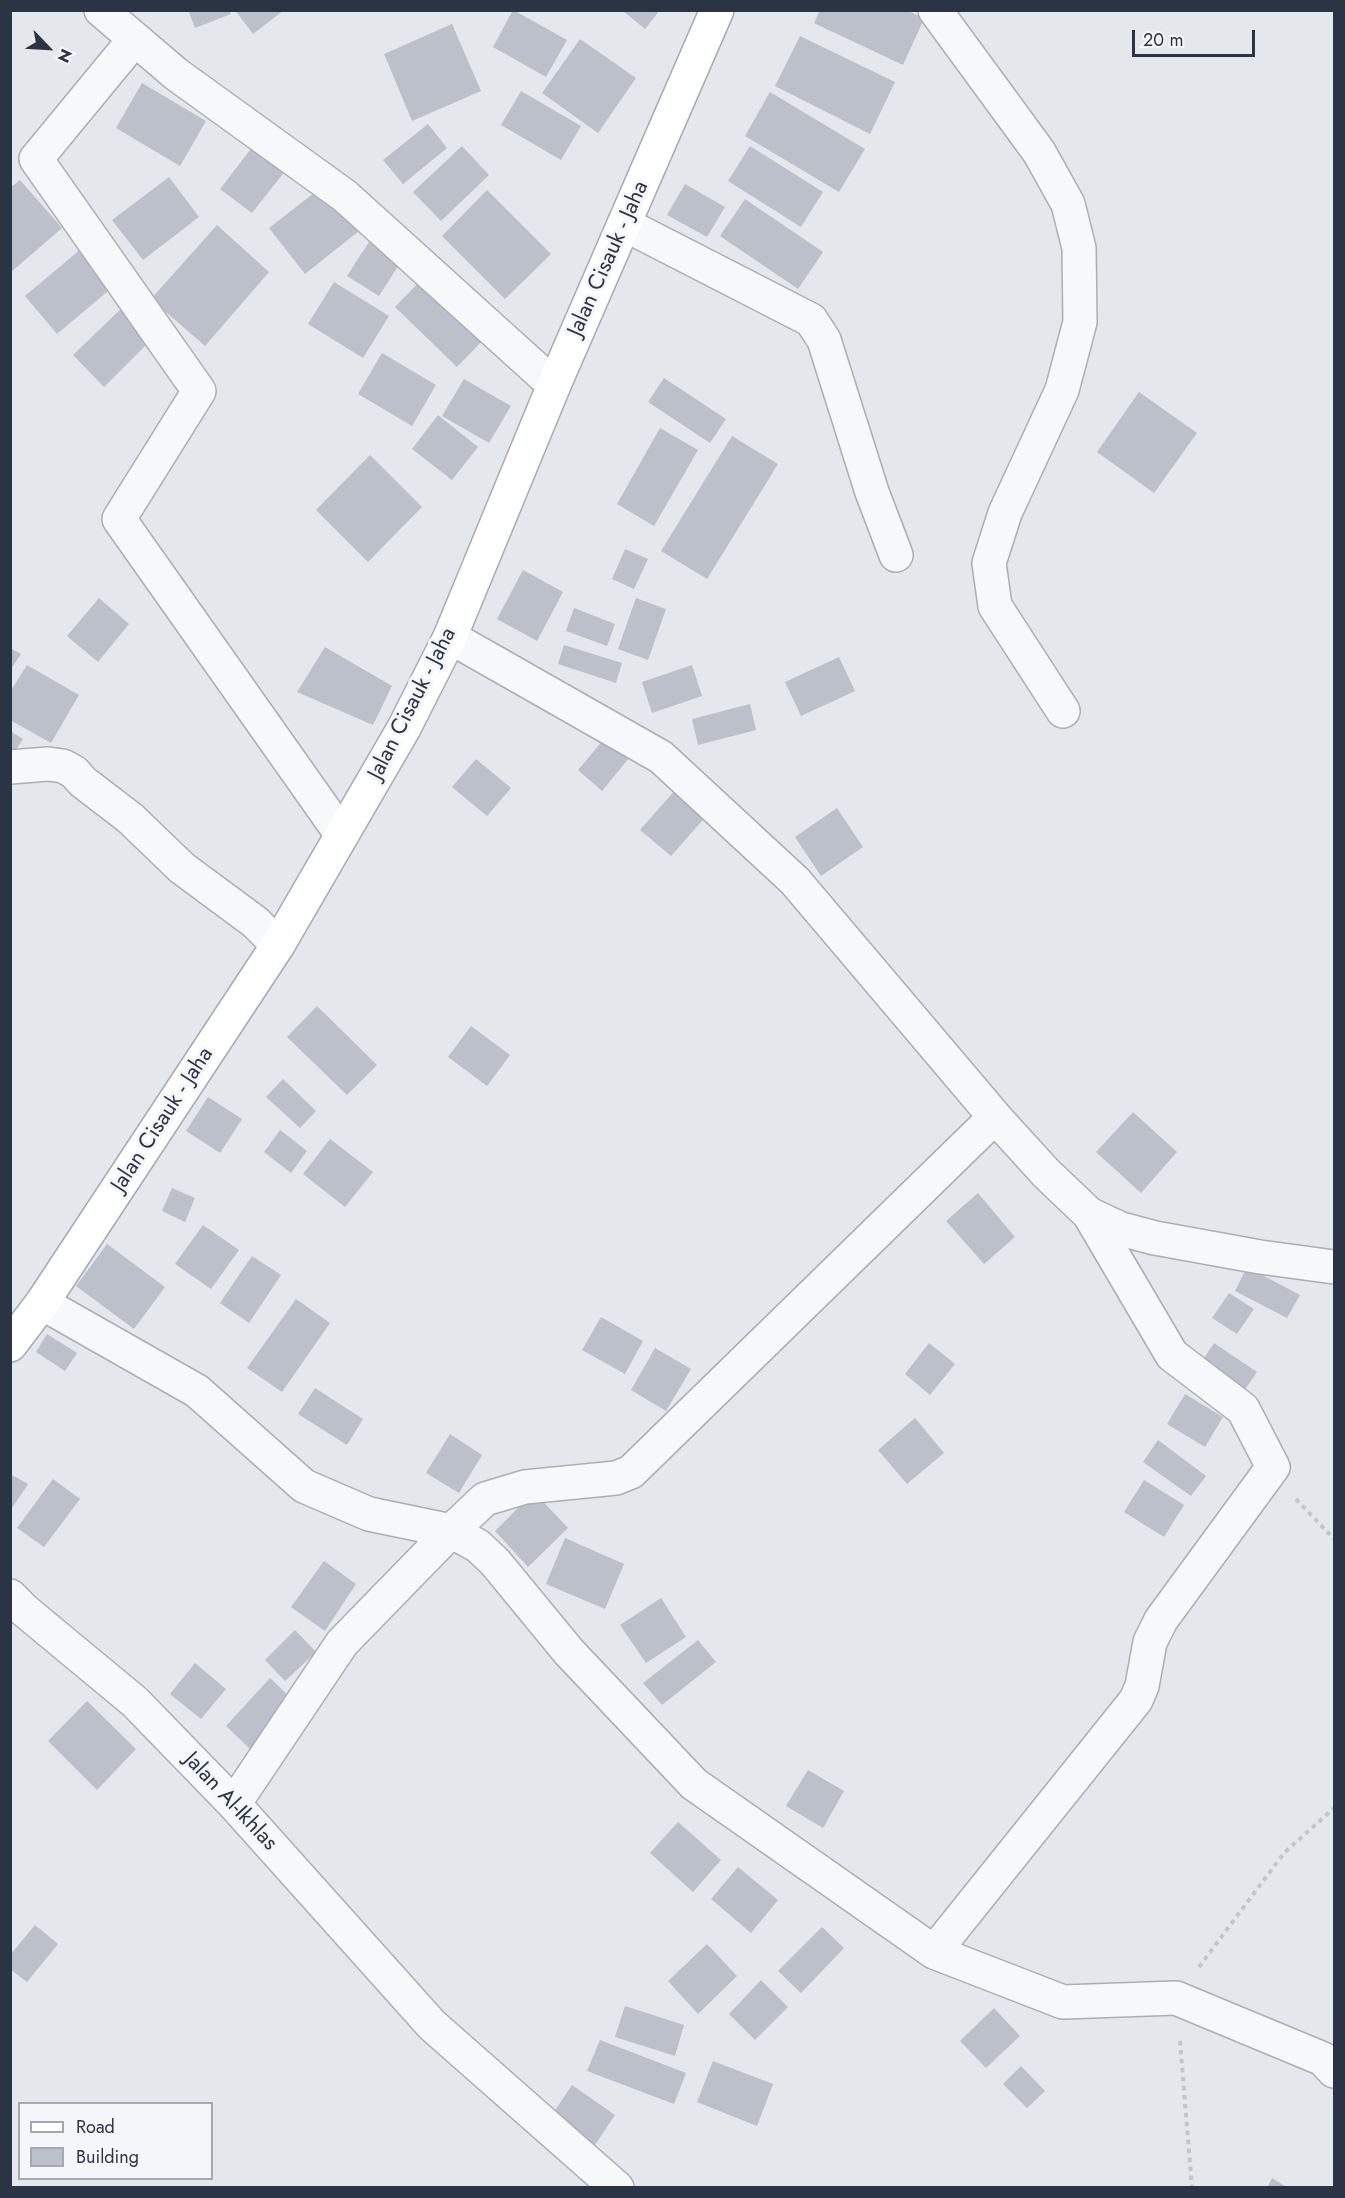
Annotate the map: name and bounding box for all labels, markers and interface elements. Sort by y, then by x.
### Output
north arrow [18,18,78,78]
scale bar [1135,18,1258,56]
text: 20 m [1143,27,1183,53]
text: N [52,45,78,66]
street label: Jalan Cisauk - Jaha [563,177,655,341]
street label: Jalan Cisauk - Jaha [363,624,463,784]
street label: Jalan Cisauk - Jaha [106,1043,220,1197]
street label: Jalan Al-Ikhlas [178,1747,282,1857]
legend [18,2102,213,2180]
text: Road [76,2114,115,2140]
text: Building [76,2144,139,2170]

